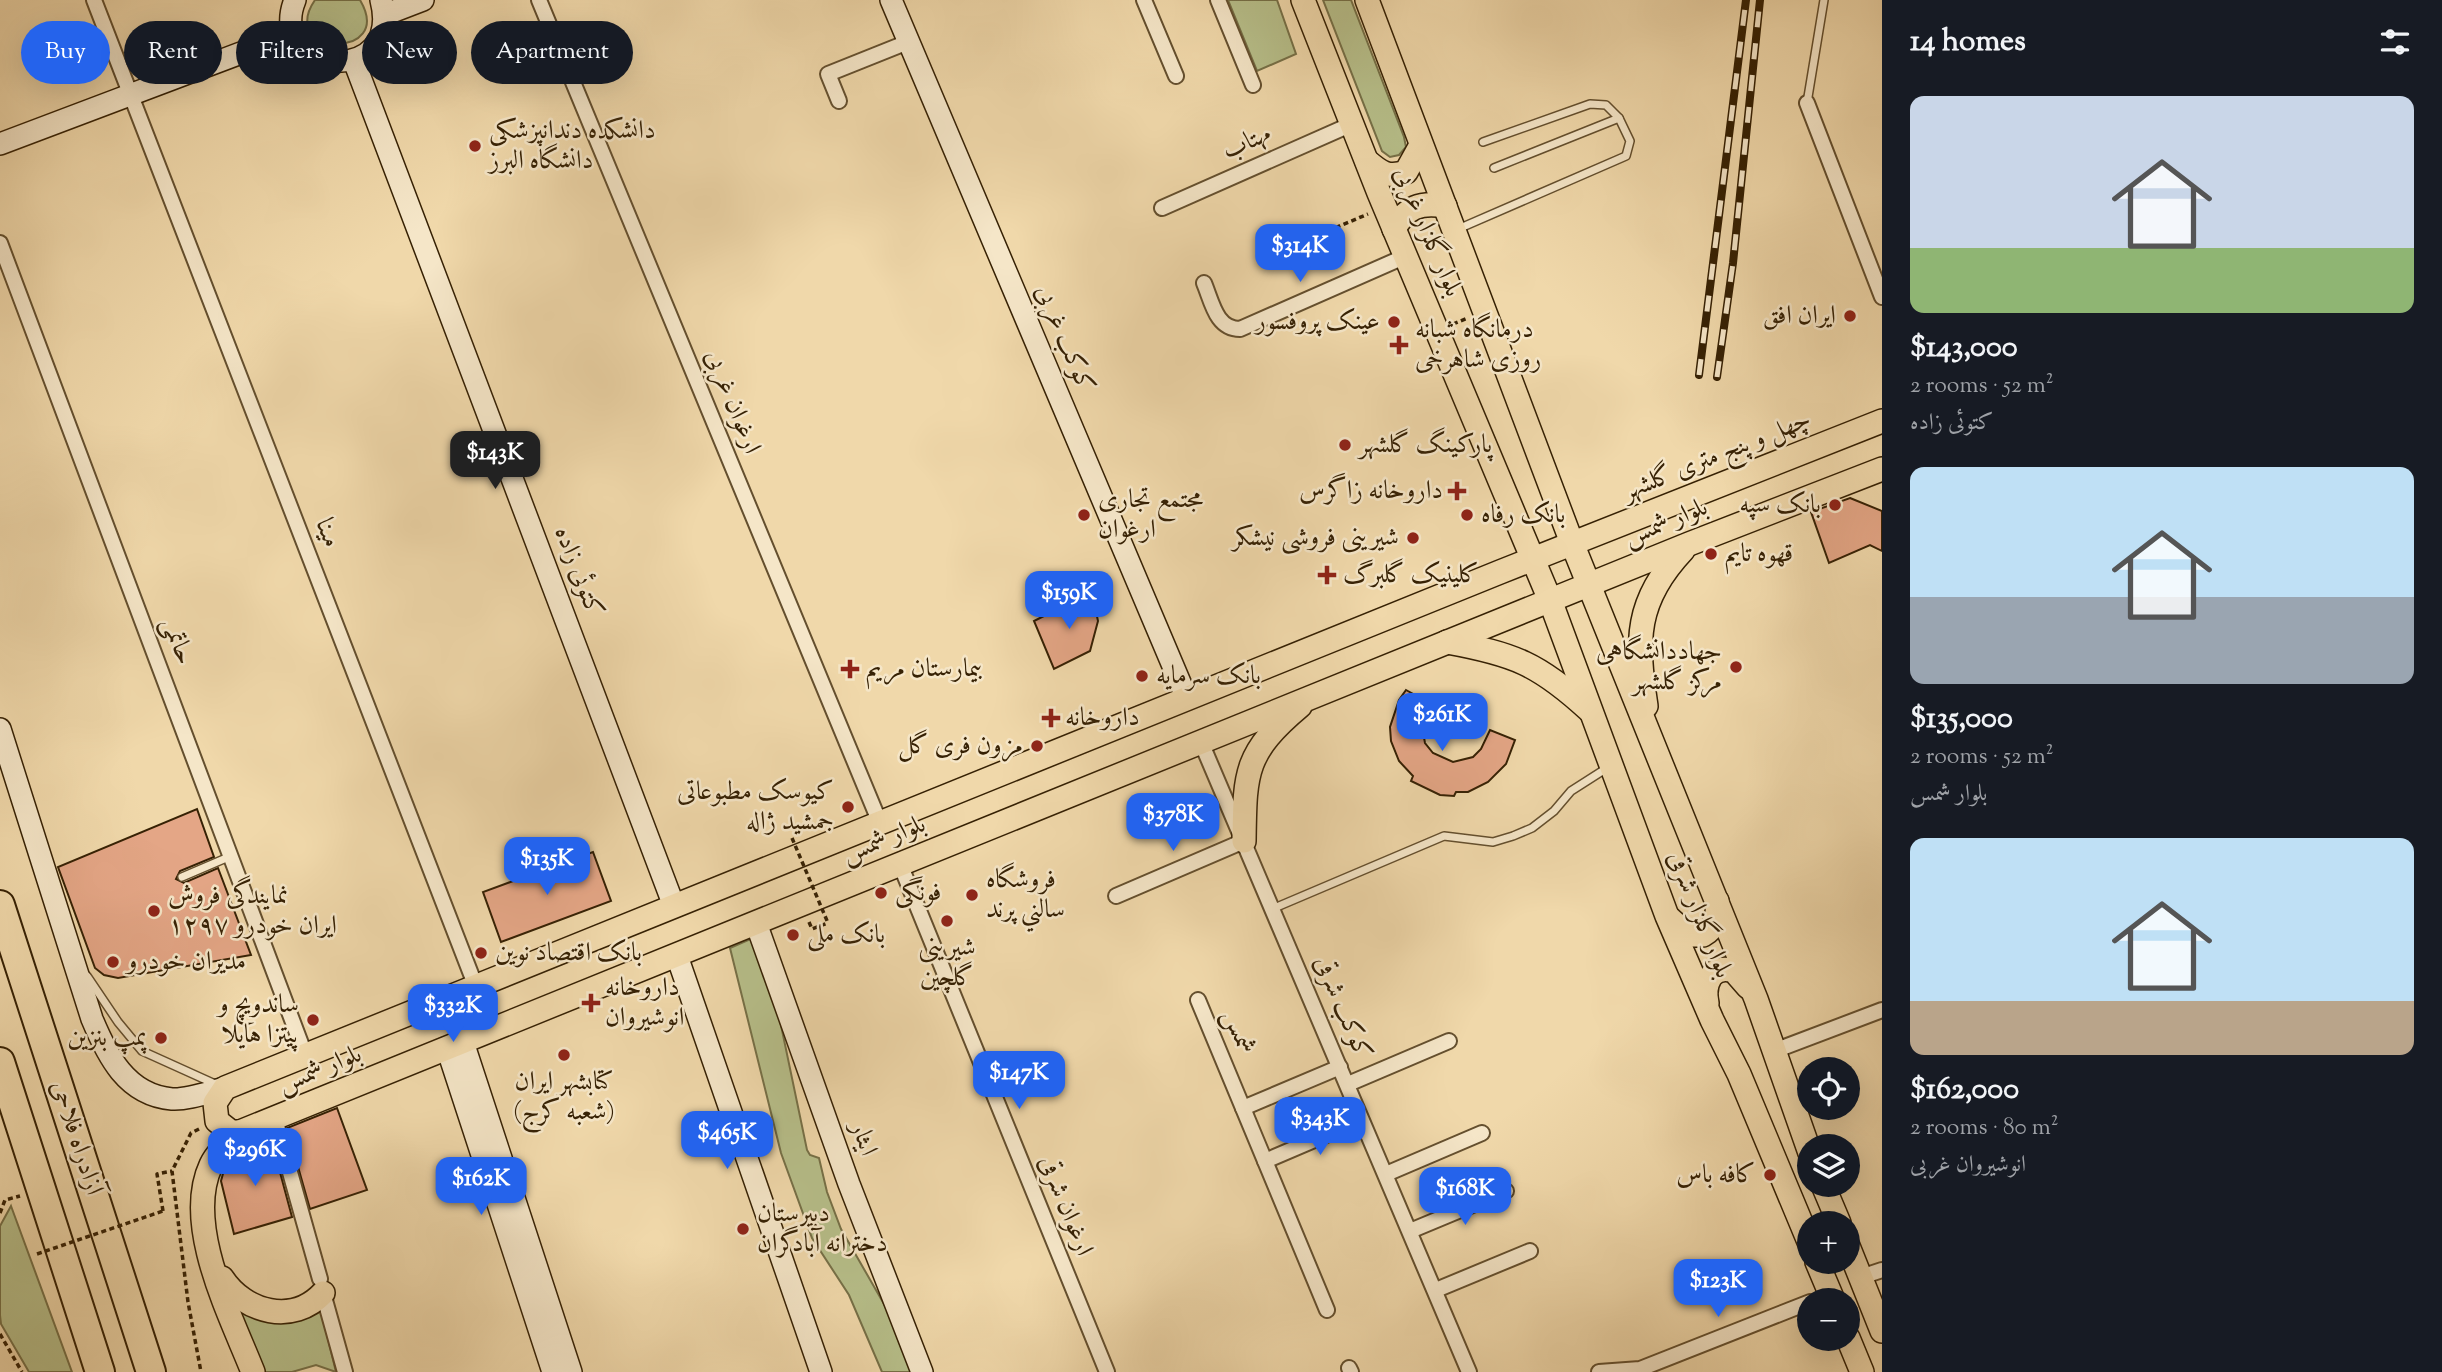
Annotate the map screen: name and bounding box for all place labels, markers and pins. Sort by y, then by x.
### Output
place label: دانشکده دندانپزشکی دانشگاه البرز [486,113,656,180]
marker: دانشکده دندانپزشکی دانشگاه البرز [467,138,483,154]
pin: $314K [1251,224,1349,284]
place label: ایران افق [1763,298,1836,335]
place label: عینک پروفسور [1252,304,1380,341]
marker: ایران افق [1842,308,1858,324]
place label: درمانگاه شبانه روزی شاهرخی [1415,312,1541,379]
marker: عینک پروفسور [1386,314,1402,330]
marker: درمانگاه شبانه روزی شاهرخی [1389,335,1409,355]
place label: پارکینگ گلشهر [1356,427,1493,464]
pin: $143K [446,432,544,491]
marker: پارکینگ گلشهر [1337,437,1353,453]
place label: داروخانه زاگرس [1299,472,1443,510]
place label: مجتمع تجاری ارغوان [1098,482,1204,549]
marker: داروخانه زاگرس [1449,483,1465,499]
place label: بانک سپه [1739,487,1821,524]
place label: بانک رفاه [1481,497,1565,534]
marker: بانک سپه [1827,497,1843,513]
marker: مجتمع تجاری ارغوان [1076,507,1092,523]
marker: بانک رفاه [1459,507,1475,523]
place label: شیرینی فروشی نیشکر [1230,520,1399,557]
marker: شیرینی فروشی نیشکر [1405,530,1421,546]
place label: قهوه تایم [1725,536,1793,575]
marker: قهوه تایم [1703,546,1719,562]
place label: کلینیک گلبرگ [1343,557,1479,594]
marker: کلینیک گلبرگ [1317,565,1337,585]
pin: $159K [1020,572,1118,631]
place label: جهاددانشگاهی مرکز گلشهر [1596,634,1722,701]
place label: بیمارستان مریم [866,651,982,690]
place label: بانک سرمایه [1156,658,1261,695]
marker: بیمارستان مریم [840,659,860,679]
marker: جهاددانشگاهی مرکز گلشهر [1728,659,1744,675]
marker: بانک سرمایه [1134,668,1150,684]
pin: $261K [1393,694,1491,753]
place label: داروخانه [1065,700,1140,737]
marker: داروخانه [1043,710,1059,726]
place label: مزون فری گل [898,728,1023,765]
marker: مزون فری گل [1029,738,1045,754]
place label: کیوسک مطبوعاتی جمشید ژاله [677,774,834,841]
pin: $378K [1124,794,1222,853]
marker: کیوسک مطبوعاتی جمشید ژاله [840,799,856,815]
pin: $135K [498,838,596,897]
place label: فروشگاه سالني پرند [986,862,1065,932]
place label: نمایندگی فروش ایران خودرو ۱۲۹۷ [168,875,337,945]
place label: فونگی [895,875,942,912]
marker: فونگی [873,885,889,901]
marker: فروشگاه سالني پرند [964,887,980,903]
marker: نمایندگی فروش ایران خودرو ۱۲۹۷ [146,903,162,919]
marker: شیرینی گلچین [939,913,955,929]
place label: بانک ملی [807,917,885,954]
marker: بانک ملی [785,927,801,943]
place label: شیرینی گلچین [918,930,976,997]
place label: بانک اقتصاد نوین [495,935,642,972]
place label: مدیران خودرو [124,944,246,981]
marker: بانک اقتصاد نوین [473,945,489,961]
marker: مدیران خودرو [105,954,121,970]
place label: داروخانه انوشیروان [605,970,685,1037]
pin: $332K [404,984,502,1044]
place label: ساندویچ و پیتزا هایلا [215,987,299,1054]
marker: داروخانه انوشیروان [583,995,599,1011]
marker: ساندویچ و پیتزا هایلا [305,1012,321,1028]
place label: پمپ بنزین [67,1020,147,1057]
marker: پمپ بنزین [153,1030,169,1046]
marker: کتابشهر ایران (شعبه کرج) [556,1047,572,1063]
pin: $147K [970,1052,1068,1111]
place label: کتابشهر ایران (شعبه کرج) [513,1064,615,1134]
pin: $343K [1271,1098,1369,1157]
pin: $465K [678,1112,776,1171]
pin: $296K [206,1128,304,1188]
place label: کافه باس [1676,1157,1756,1194]
pin: $162K [432,1158,530,1217]
marker: کافه باس [1762,1167,1778,1183]
pin: $168K [1416,1168,1514,1227]
place label: دبيرستان دخترانه آبادگران [757,1196,888,1263]
marker: دبيرستان دخترانه آبادگران [735,1221,751,1237]
pin: $123K [1669,1260,1767,1319]

